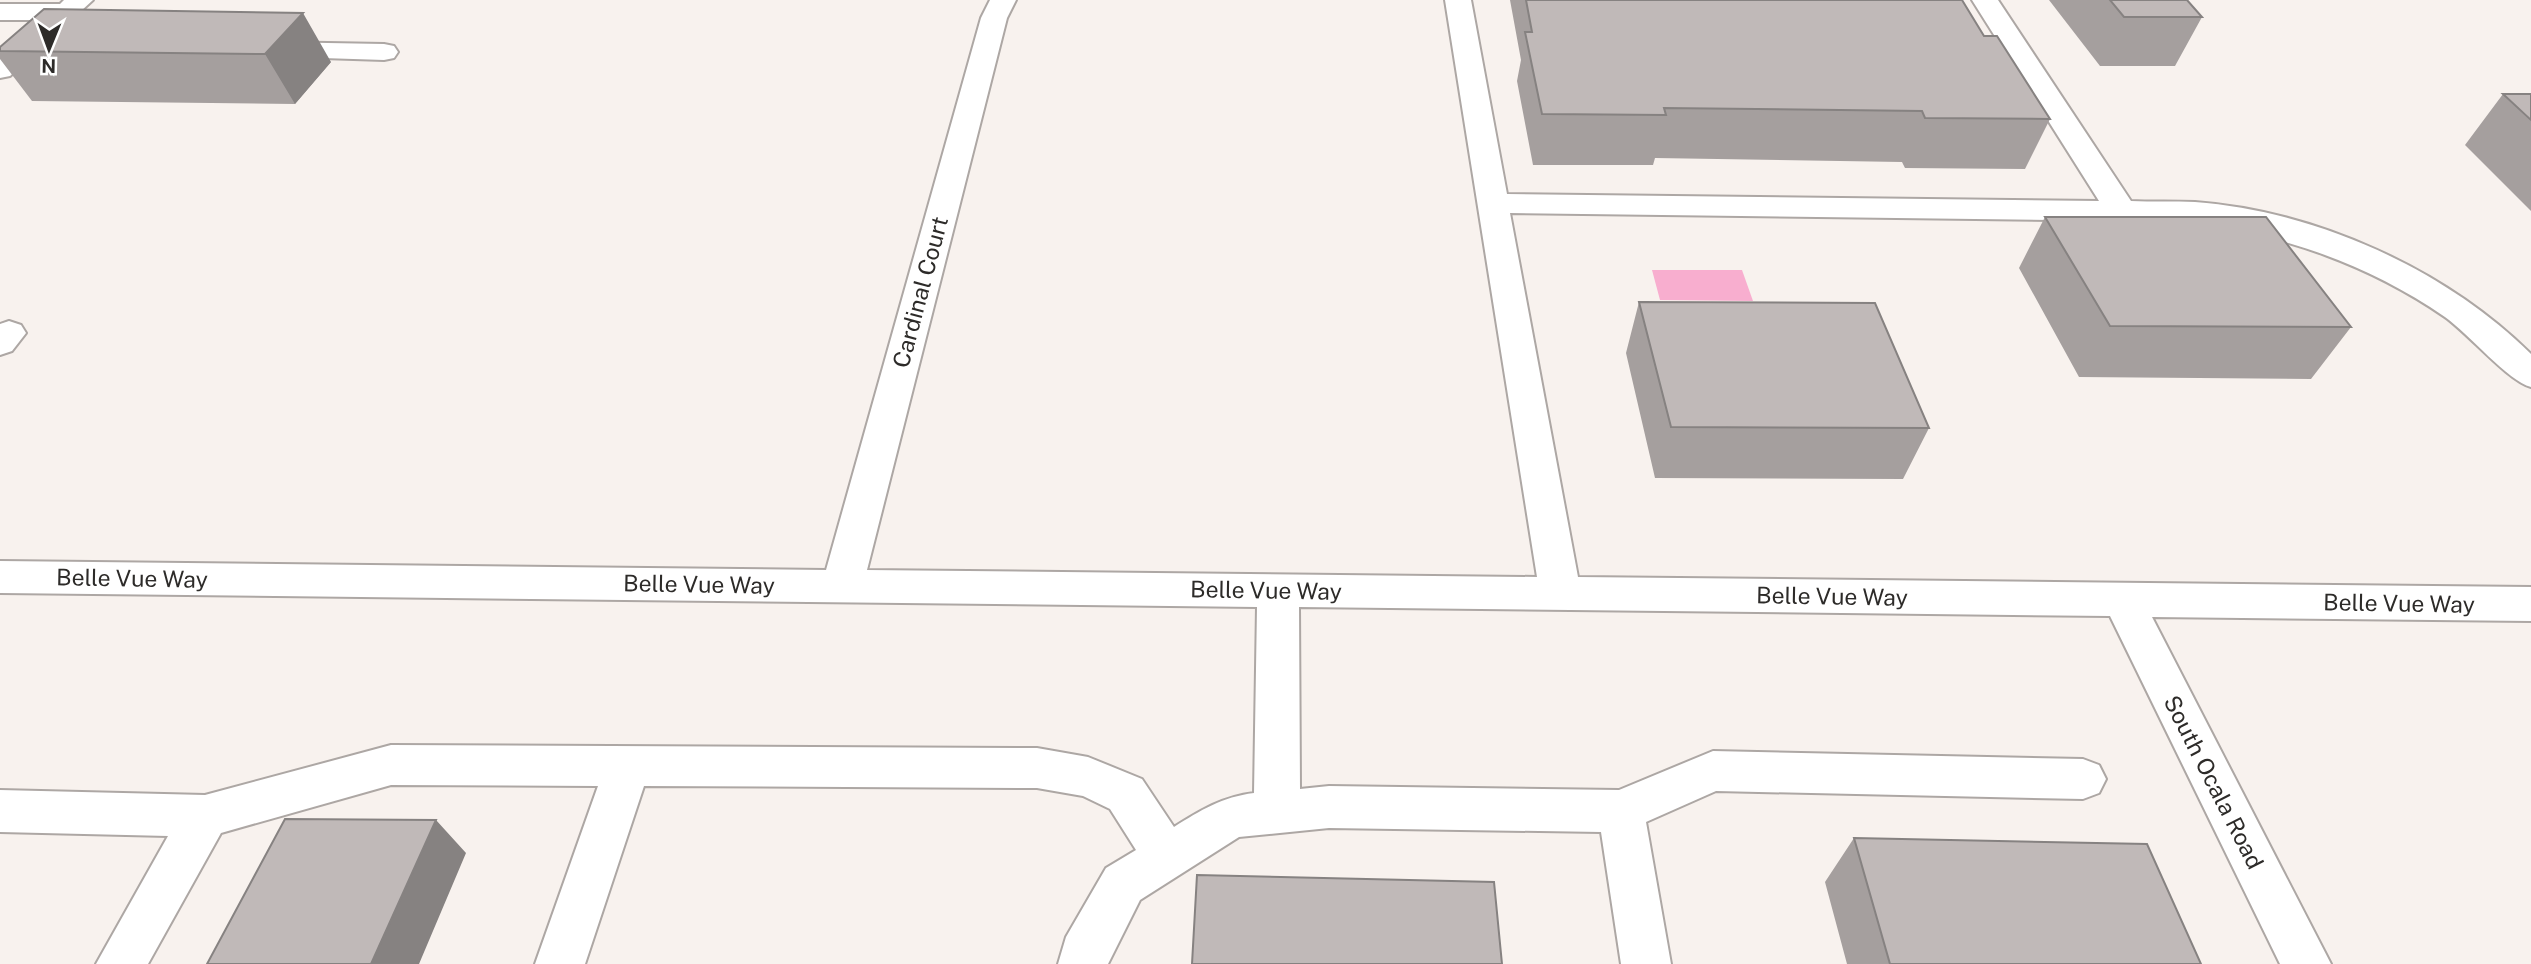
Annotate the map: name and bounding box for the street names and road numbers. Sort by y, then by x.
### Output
street label: Cardinal Court [887,214,953,370]
street label: Belle Vue Way [56,563,208,593]
street label: Belle Vue Way [623,569,775,599]
street label: Belle Vue Way [1190,575,1342,605]
street label: Belle Vue Way [1756,581,1908,611]
street label: Belle Vue Way [2323,588,2475,618]
street label: South Ocala Road [2159,691,2269,873]

